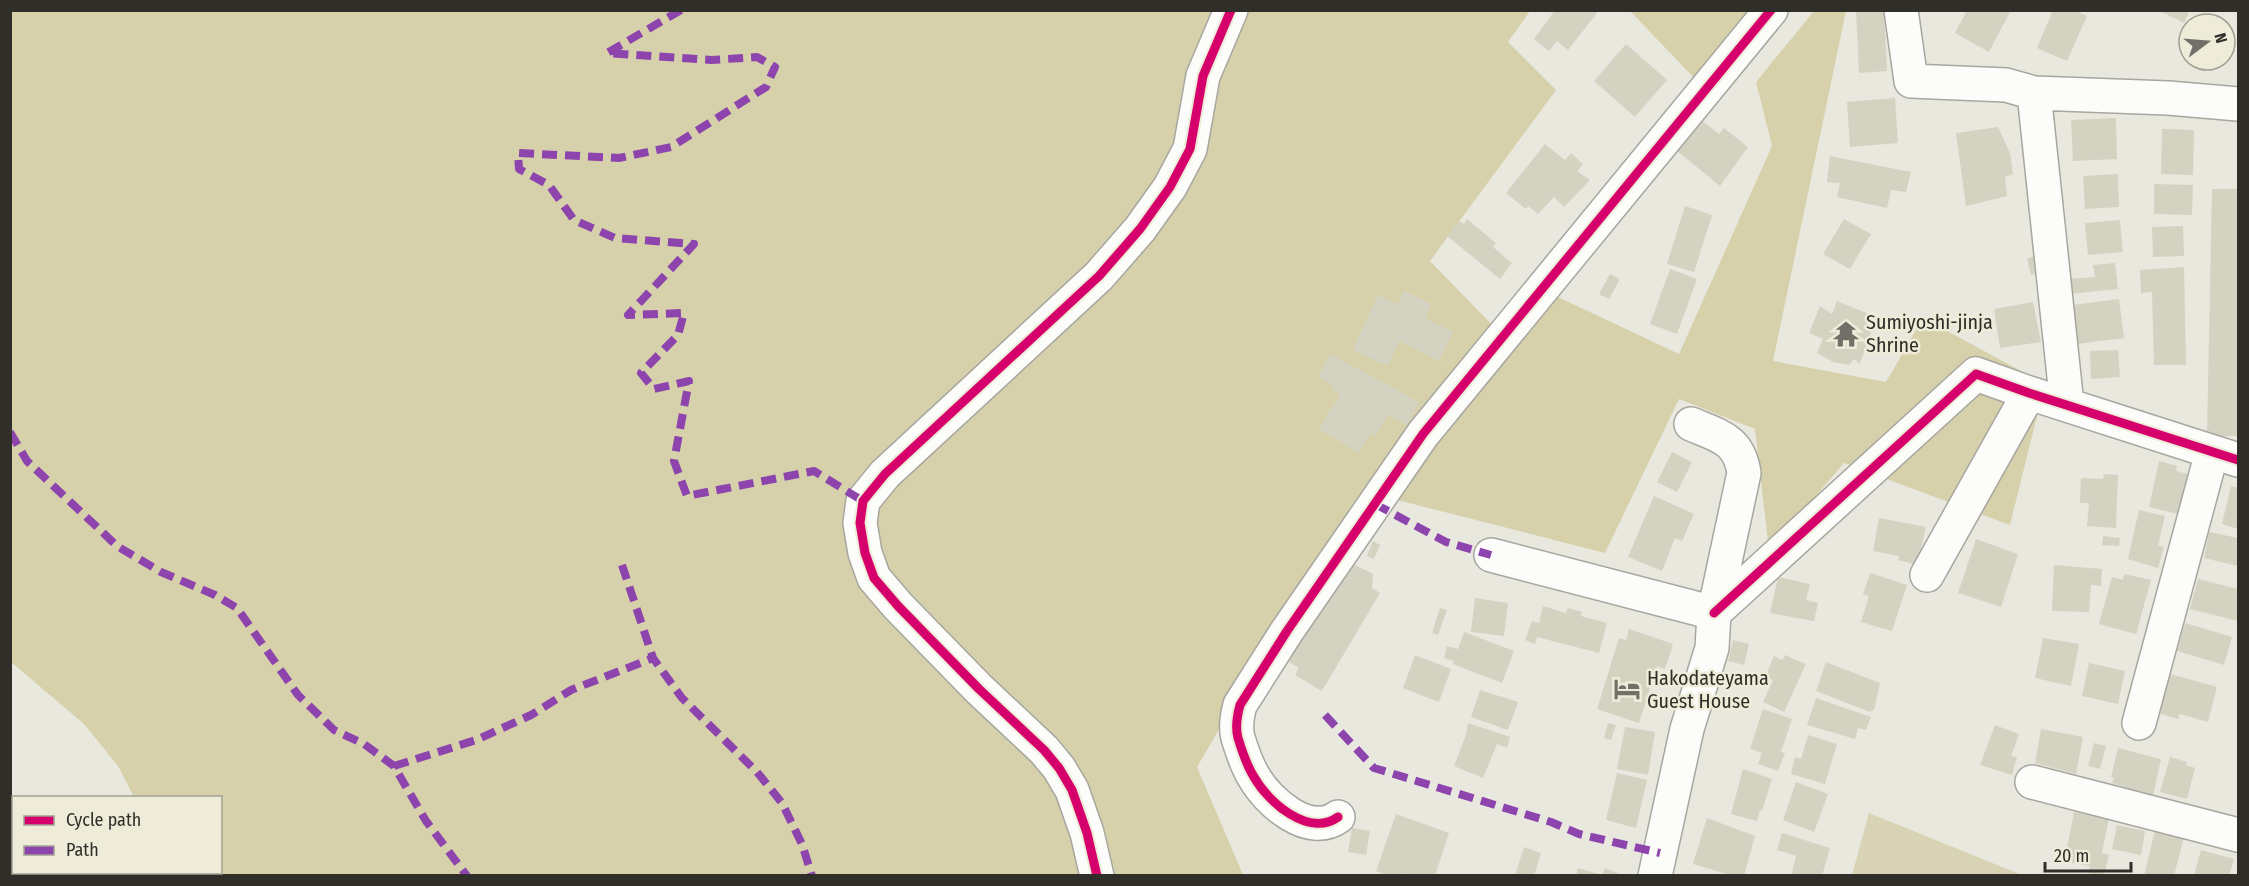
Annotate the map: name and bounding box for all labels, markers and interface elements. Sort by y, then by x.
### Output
north arrow [2177,12,2237,72]
text: N [2210,31,2231,45]
place label: Sumiyoshi-jinja Shrine [1866,310,1993,357]
temple icon: Sumiyoshi-jinja Shrine [1831,319,1861,349]
place label: Hakodateyama Guest House [1647,666,1769,713]
hotel icon: Hakodateyama Guest House [1612,674,1642,704]
legend [12,796,222,874]
text: Cycle path [66,809,141,831]
scale bar [2045,835,2130,873]
text: Path [66,839,99,861]
text: 20 m [2054,845,2089,867]

